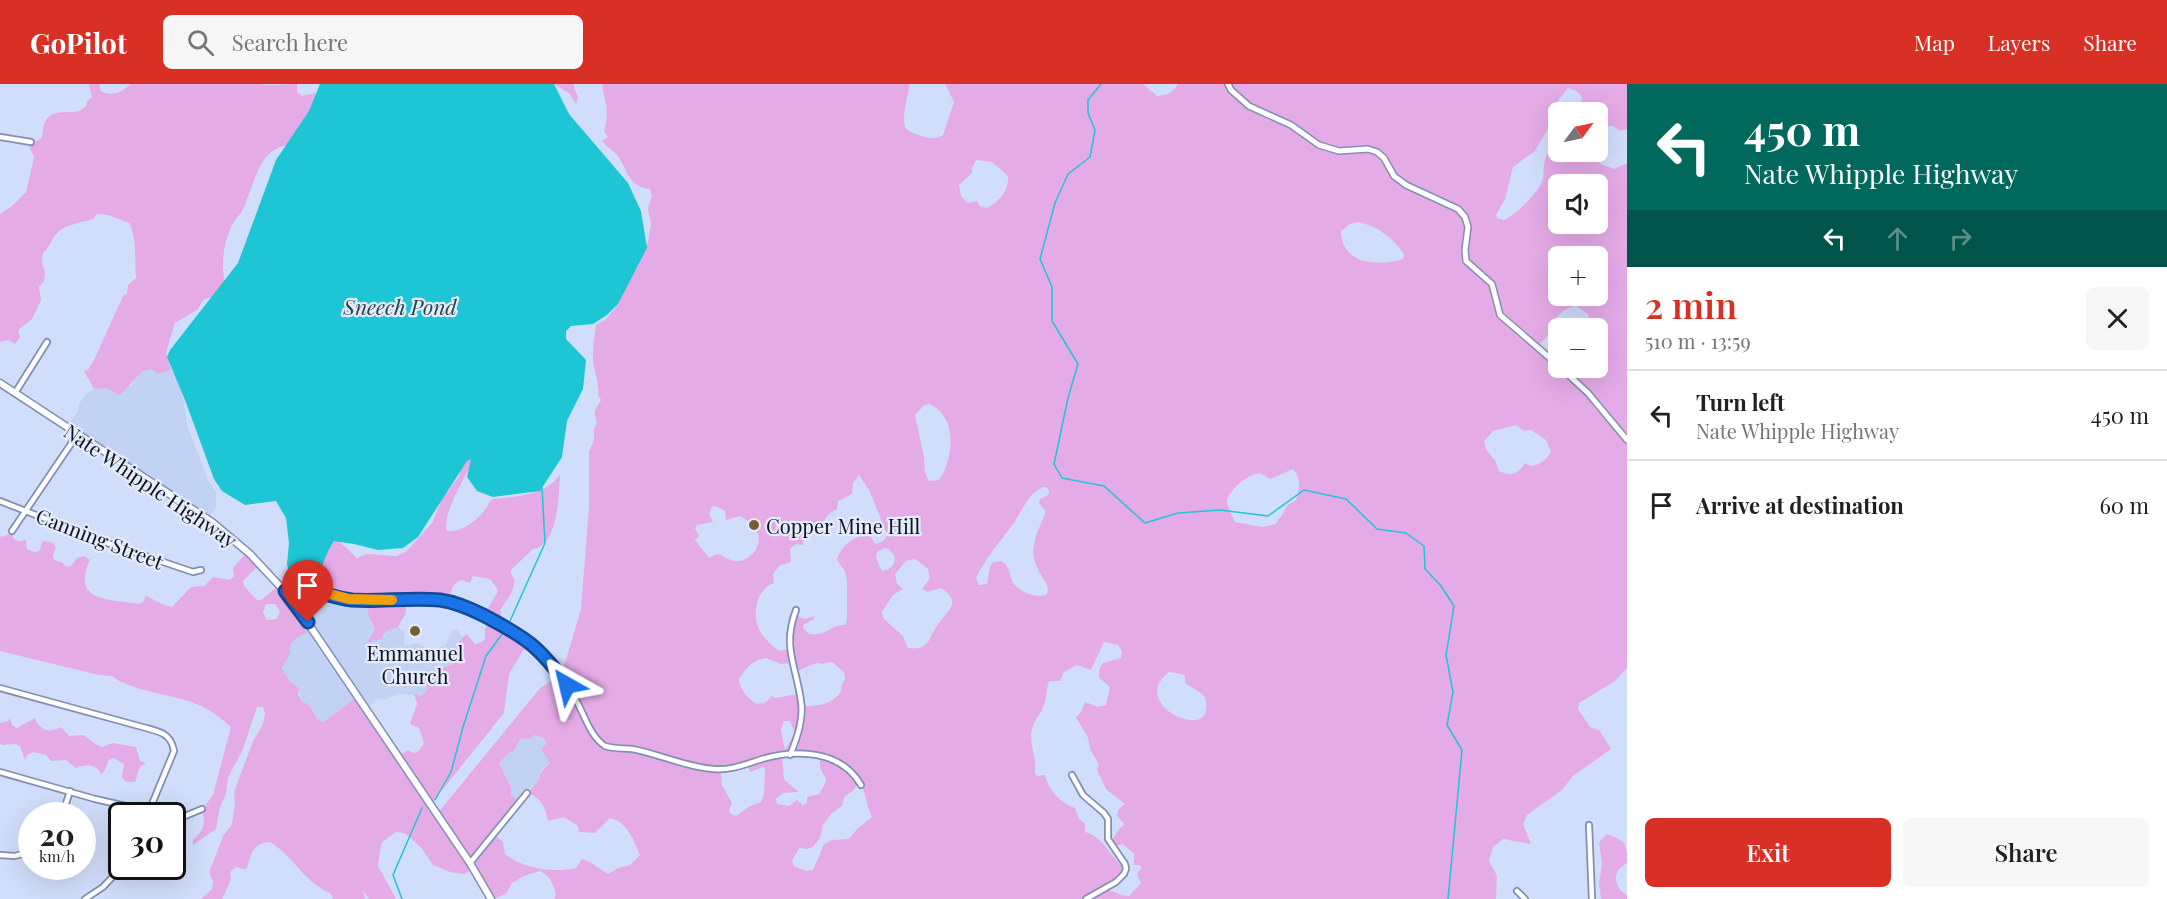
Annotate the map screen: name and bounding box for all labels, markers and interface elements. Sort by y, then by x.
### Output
search box [163,15,583,69]
text: GoPilot [30,24,127,61]
icon: search [184,26,217,59]
text: Search here [232,27,348,57]
text: Map [1914,28,1955,56]
text: Layers [1988,28,2050,56]
text: Share [2083,28,2137,56]
text: 450 m [1744,101,1860,157]
north arrow [1548,102,1608,162]
map controls [1548,102,1608,378]
icon: left [1645,108,1723,186]
text: Nate Whipple Highway [1744,155,2018,191]
button: sound [1548,174,1608,234]
icon: left [1818,222,1851,255]
icon: ahead [1881,222,1914,255]
icon: right [1944,222,1977,255]
button: + [1548,246,1608,306]
text: 2 min [1645,280,1737,328]
button: close [2086,287,2149,350]
water label: Sneech Pond [342,292,457,320]
button: − [1548,318,1608,378]
text: 510 m · 13:59 [1645,327,1751,354]
text: Turn left [1696,387,1785,417]
icon: left [1645,399,1678,432]
text: 450 m [2091,400,2149,430]
street label: Nate Whipple Highway [59,417,243,553]
text: Nate Whipple Highway [1696,417,1899,444]
icon: arrive [1645,489,1678,522]
text: Arrive at destination [1696,490,1904,520]
text: 60 m [2099,490,2149,520]
street label: Canning Street [32,501,168,575]
place label: Copper Mine Hill [766,512,921,539]
marker: Copper Mine Hill [747,518,761,532]
pin [282,560,333,622]
icon: arrive [291,569,324,602]
marker: Emmanuel Church [408,624,422,638]
place label: Emmanuel Church [366,639,464,689]
position arrow [535,653,599,717]
speed limit sign: 30 [108,802,186,880]
text: 20 [39,814,75,854]
button: Exit [1645,818,1891,887]
button: Share [1903,818,2149,887]
text: km/h [39,846,75,866]

